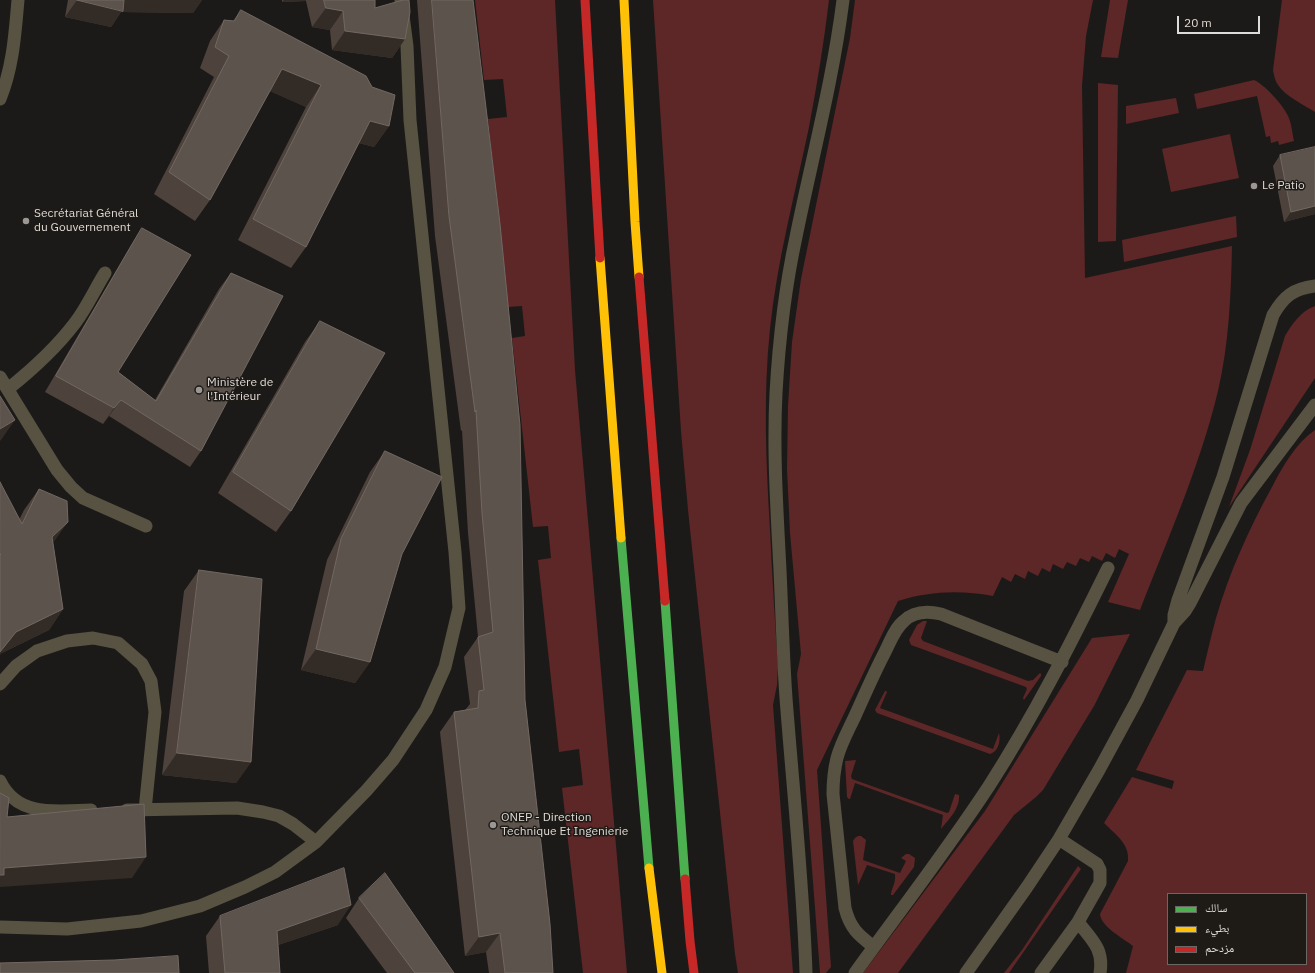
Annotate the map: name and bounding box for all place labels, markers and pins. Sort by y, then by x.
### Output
place label: Le Patio [1262,179,1305,193]
marker: Le Patio [1249,181,1259,191]
place label: Secrétariat Général du Gouvernement [34,207,138,235]
marker: Secrétariat Général du Gouvernement [21,216,31,226]
place label: Ministère de l'Intérieur [207,376,273,404]
marker: Ministère de l'Intérieur [194,385,204,395]
place label: ONEP - Direction Technique Et Ingenierie [501,811,628,839]
marker: ONEP - Direction Technique Et Ingenierie [488,820,498,830]

